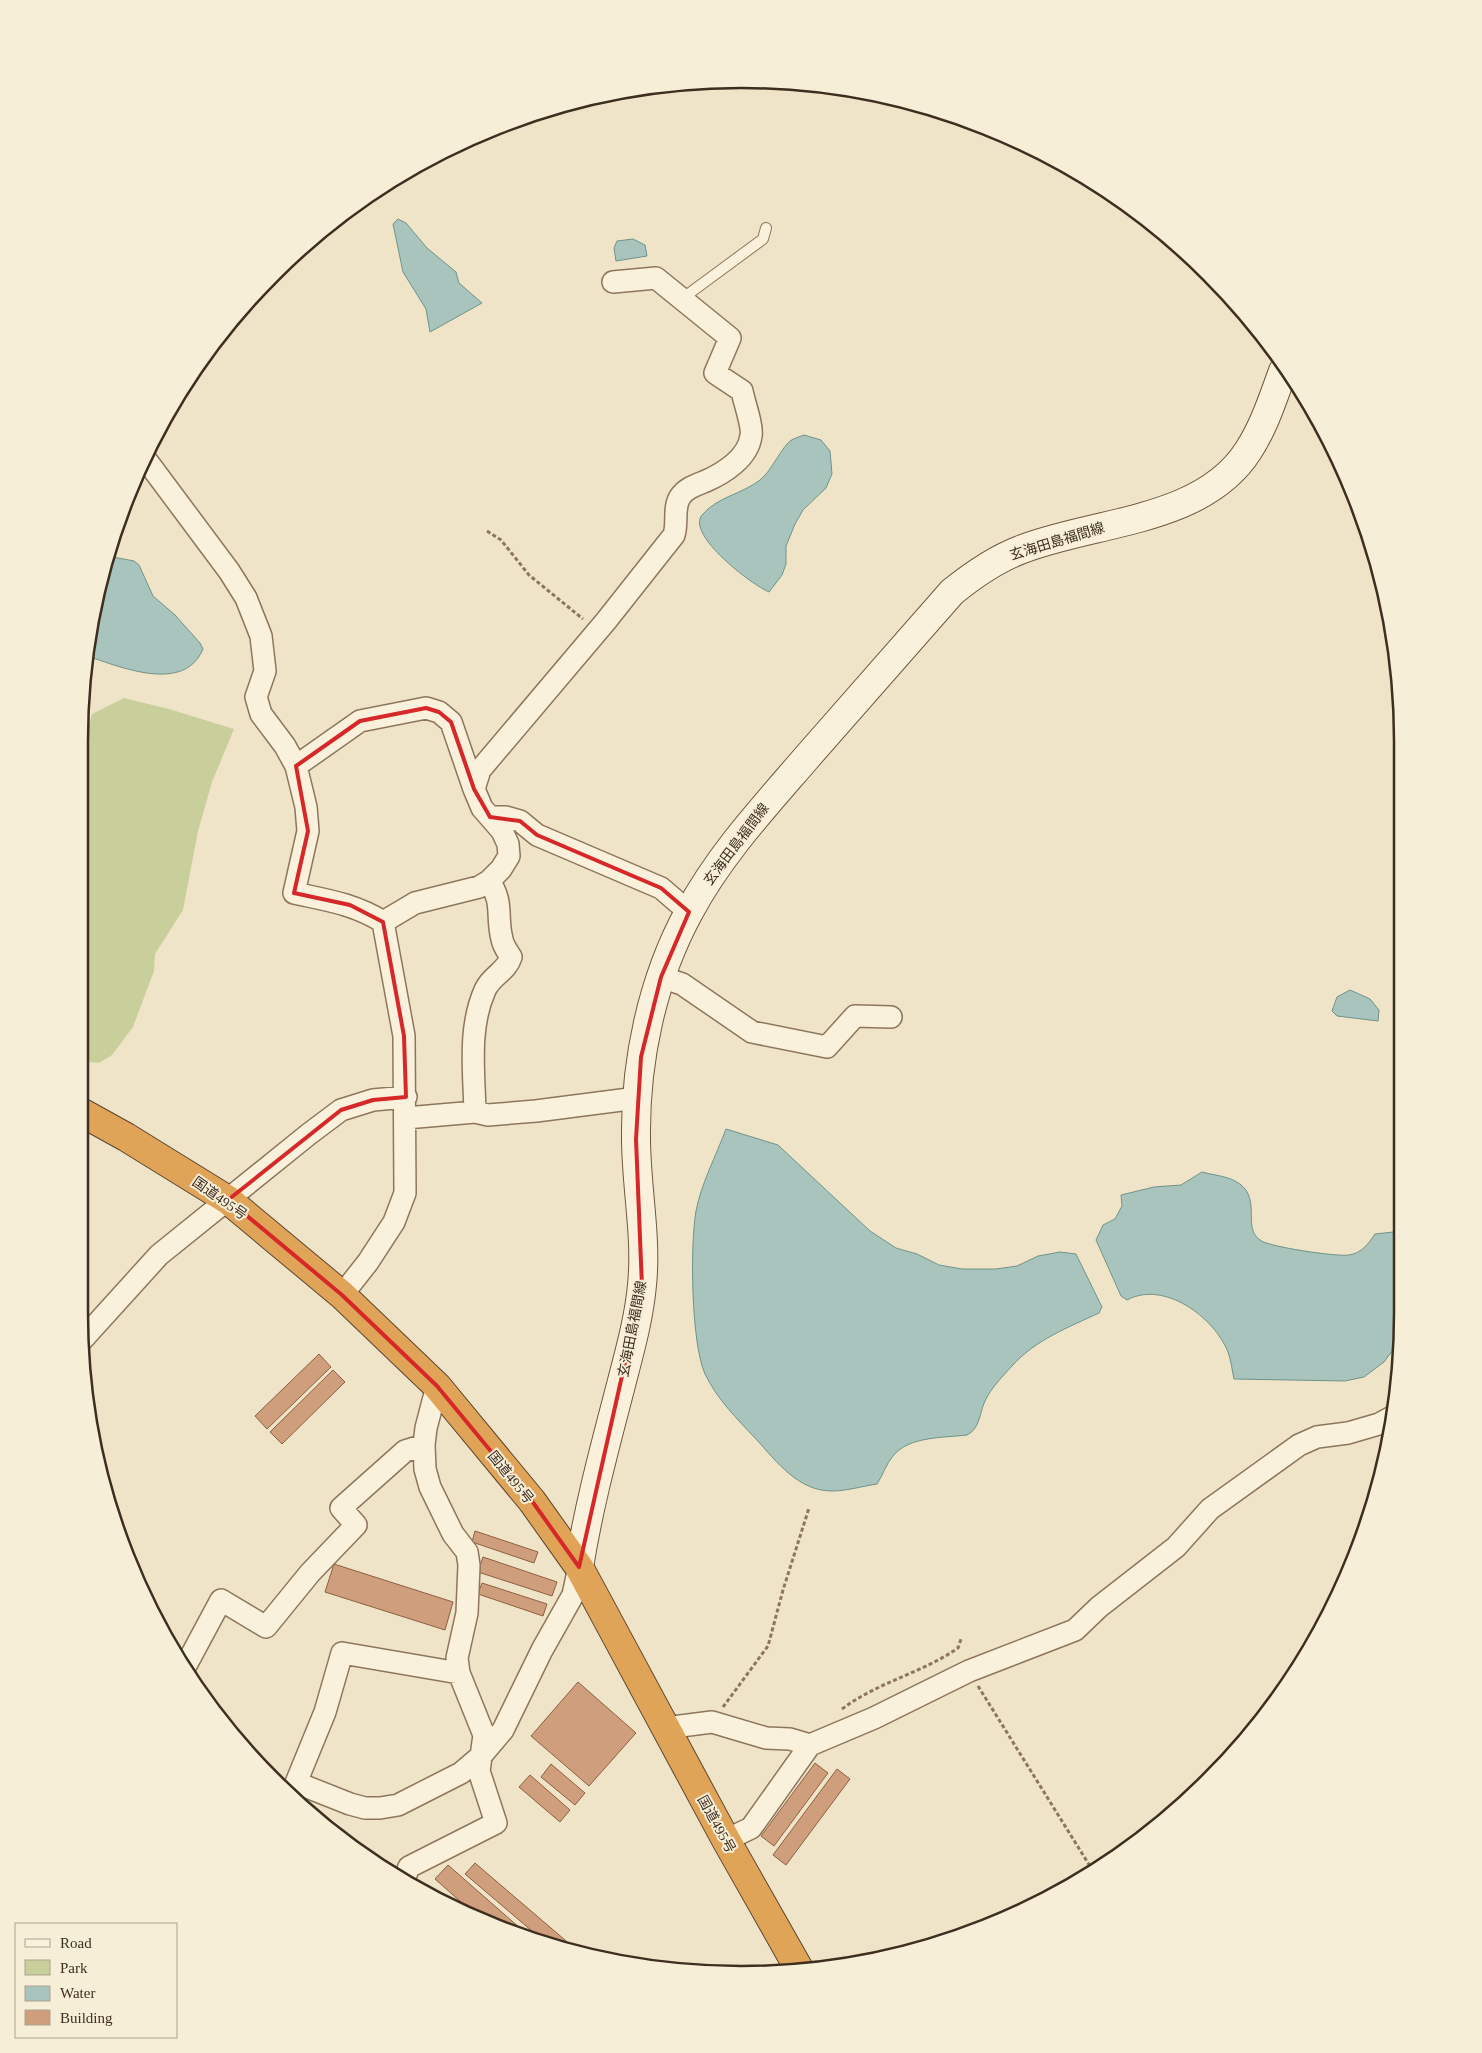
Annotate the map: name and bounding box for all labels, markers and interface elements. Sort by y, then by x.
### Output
street label: 玄海田島福間線 [1008,520,1106,563]
street label: 玄海田島福間線 [701,801,772,888]
street label: 国道495号 [190,1174,250,1223]
street label: 玄海田島福間線 [616,1280,649,1379]
street label: 国道495号 [485,1448,536,1507]
street label: 国道495号 [695,1793,738,1855]
legend [15,1923,178,2038]
text: Road [60,1935,92,1951]
text: Park [60,1960,88,1976]
text: Water [60,1985,95,2001]
text: Building [60,2010,113,2026]

